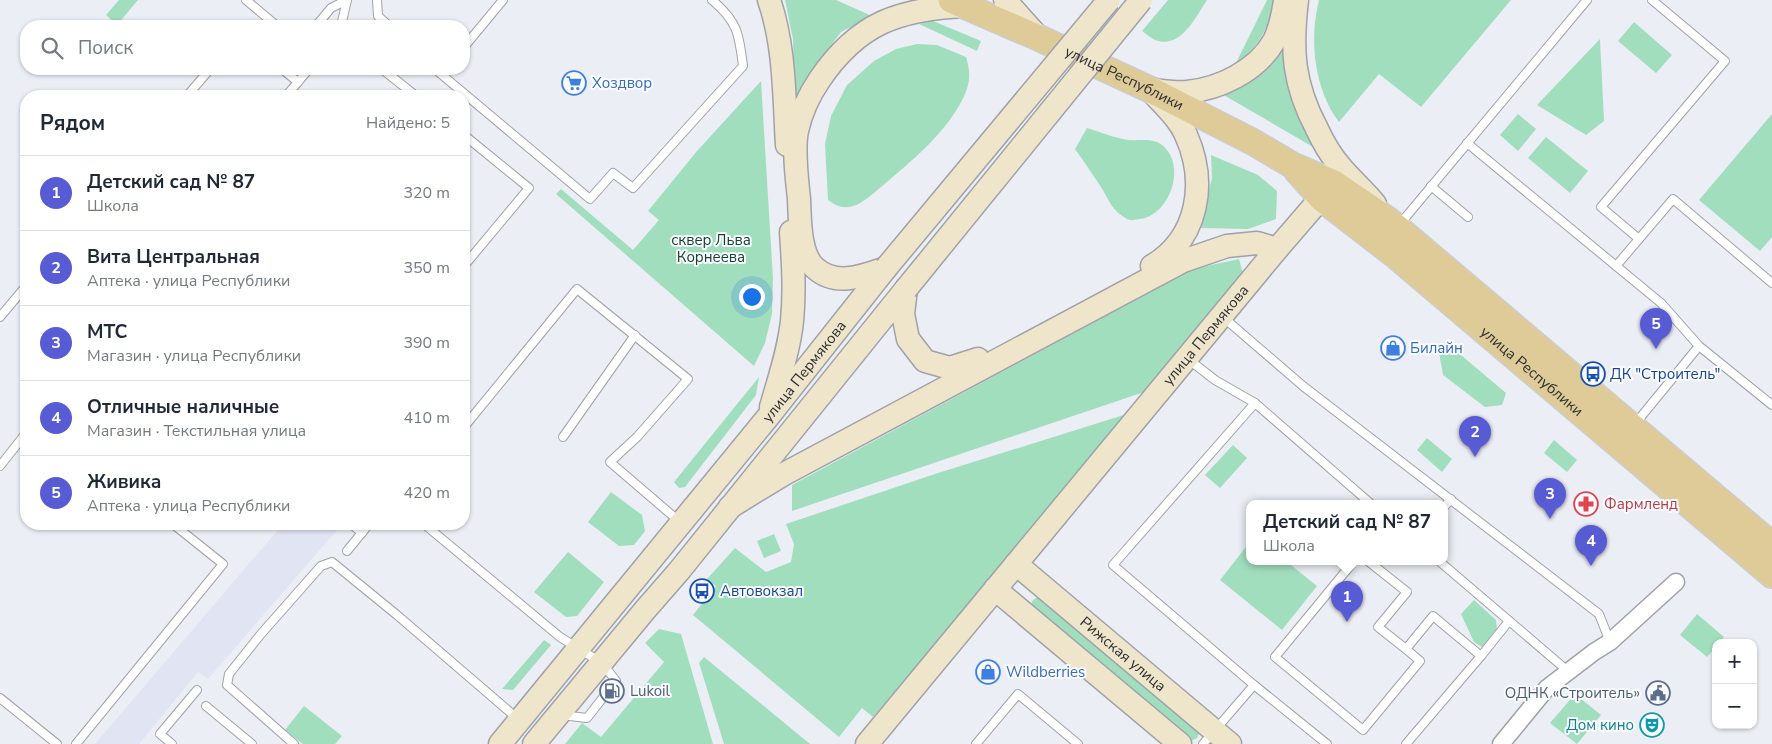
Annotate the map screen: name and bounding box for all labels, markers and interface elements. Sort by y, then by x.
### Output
search box [20,20,470,75]
icon: search [38,34,66,62]
text: Поиск [78,35,133,61]
street label: улица Республики [1062,41,1187,115]
supermarket icon: Хоздвор [561,70,587,96]
place label: Хоздвор [592,73,652,93]
text: Рядом [40,109,105,137]
text: Найдено: 5 [366,112,450,134]
text: Детский сад № 87 [87,169,255,195]
text: 1 [51,182,61,204]
text: 320 m [403,182,450,204]
text: Школа [87,195,139,217]
park label: сквер Льва Корнеева [671,230,751,267]
text: Вита Центральная [87,244,260,270]
text: 2 [51,257,61,279]
text: 350 m [403,257,450,279]
text: Аптека · улица Республики [87,270,290,292]
street label: улица Пермякова [1158,281,1253,390]
your location [739,284,765,310]
pin: 5 [1640,308,1672,349]
street label: улица Пермякова [758,316,851,427]
text: МТС [87,319,127,345]
street label: улица Республики [1476,322,1588,421]
text: 3 [51,332,61,354]
text: 390 m [403,332,450,354]
shop icon: Билайн [1380,335,1406,361]
place label: Билайн [1410,338,1463,358]
text: Магазин · улица Республики [87,345,301,367]
bus stop icon: ДК "Строитель" [1580,361,1606,387]
place label: ДК "Строитель" [1610,364,1720,384]
text: Отличные наличные [87,394,279,420]
text: 4 [51,407,61,429]
text: 410 m [403,407,450,429]
pin: 2 [1459,416,1491,457]
text: Магазин · Текстильная улица [87,420,306,442]
text: Живика [87,469,161,495]
pin: 3 [1534,478,1566,519]
text: 5 [51,482,61,504]
text: 420 m [403,482,450,504]
pharmacy icon: Фармленд [1573,491,1599,517]
place label: Фармленд [1604,494,1678,514]
text: Аптека · улица Республики [87,495,290,517]
popup [1246,500,1448,565]
text: Детский сад № 87 [1263,509,1431,535]
pin: 4 [1575,525,1607,566]
text: Школа [1263,535,1315,557]
bus stop icon: Автовокзал [689,578,715,604]
place label: Автовокзал [720,581,803,601]
pin: 1 [1331,581,1363,622]
street label: Рижская улица [1076,612,1170,696]
map controls [1712,639,1757,729]
button: + [1712,639,1757,684]
shop icon: Wildberries [975,659,1001,685]
place label: Wildberries [1006,662,1085,682]
fuel station icon: Lukoil [599,678,625,704]
public building icon: ОДНК «Строитель» [1645,680,1671,706]
place label: Lukoil [630,681,671,701]
place label: ОДНК «Строитель» [1505,683,1640,703]
button: − [1712,684,1757,729]
theatre icon: Дом кино [1639,712,1665,738]
place label: Дом кино [1566,715,1634,735]

